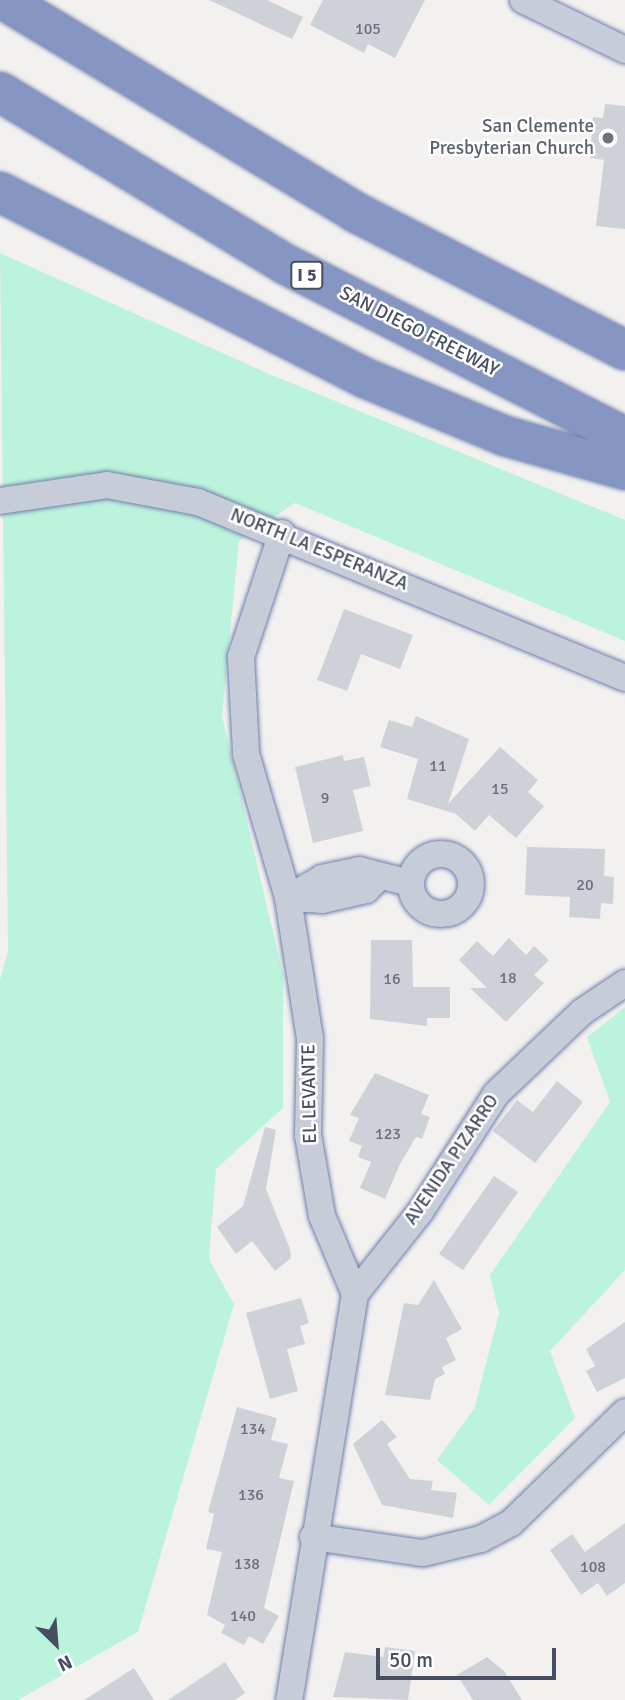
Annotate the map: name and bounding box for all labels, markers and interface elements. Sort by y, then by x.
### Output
house number: 105 [355,19,381,39]
place label: San Clemente Presbyterian Church [429,116,594,160]
marker: San Clemente Presbyterian Church [600,130,616,146]
road number: I 5 [290,260,324,290]
street label: SAN DIEGO FREEWAY [336,282,502,382]
street label: NORTH LA ESPERANZA [227,504,411,596]
house number: 11 [429,756,447,776]
house number: 15 [491,779,509,799]
house number: 9 [321,788,329,808]
house number: 20 [576,875,594,895]
house number: 18 [499,968,517,988]
house number: 16 [383,969,401,989]
street label: EL LEVANTE [298,1044,322,1144]
street label: AVENIDA PIZARRO [400,1090,504,1230]
house number: 123 [375,1124,401,1144]
house number: 134 [240,1419,266,1439]
house number: 136 [238,1485,264,1505]
house number: 138 [234,1554,260,1574]
house number: 108 [580,1557,606,1577]
house number: 140 [230,1606,256,1626]
north arrow [21,1609,91,1679]
scale bar [380,1634,560,1678]
text: 50 m [389,1647,433,1673]
text: N [54,1649,76,1677]

